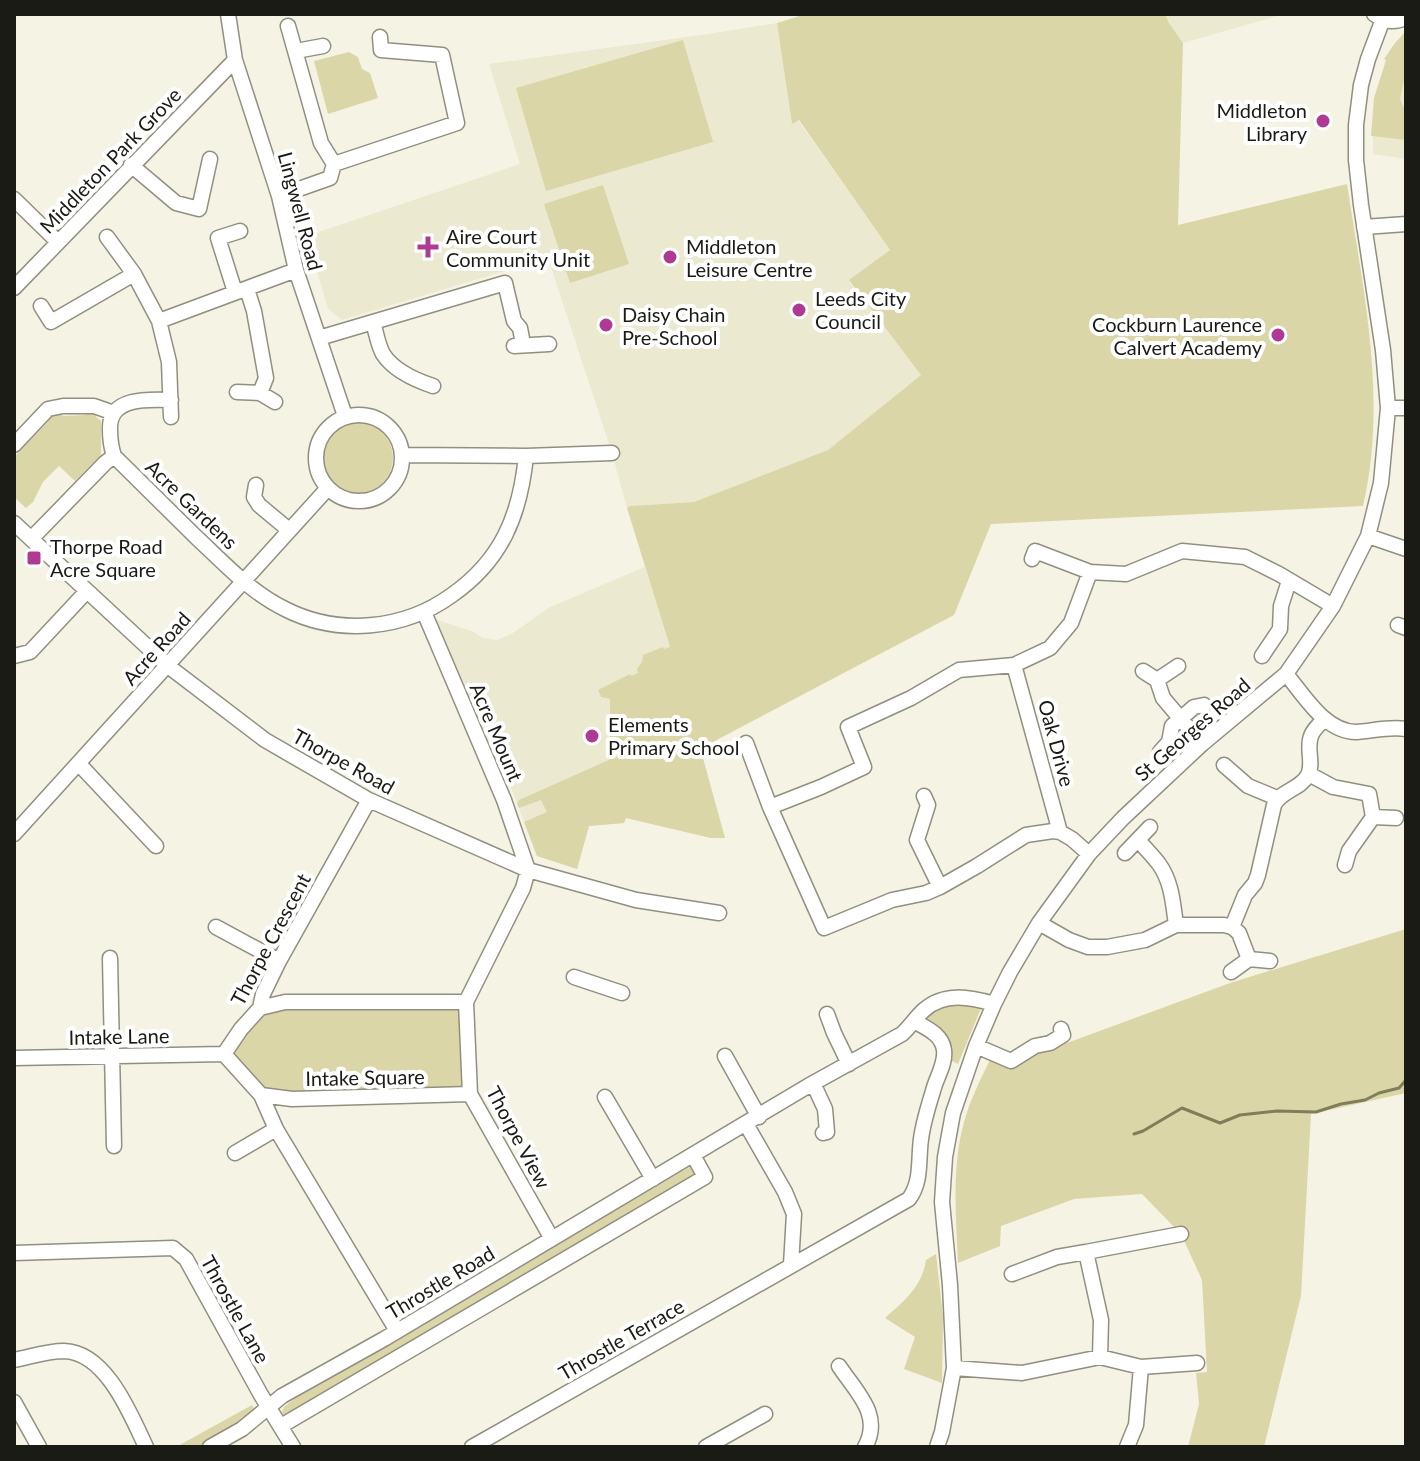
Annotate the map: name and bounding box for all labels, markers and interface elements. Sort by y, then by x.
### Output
street label: Middleton Park Grove [34,82,186,238]
place label: Middleton Library [1217,98,1308,145]
marker: Middleton Library [1314,112,1332,130]
street label: Lingwell Road [274,149,328,273]
place label: Aire Court Community Unit [446,224,590,271]
place label: Middleton Leisure Centre [686,234,813,281]
marker: Aire Court Community Unit [417,236,439,258]
marker: Middleton Leisure Centre [661,248,679,266]
place label: Leeds City Council [815,286,907,333]
marker: Leeds City Council [790,301,808,319]
place label: Daisy Chain Pre-School [622,302,726,349]
place label: Cockburn Laurence Calvert Academy [1092,312,1263,359]
marker: Daisy Chain Pre-School [597,316,615,334]
marker: Cockburn Laurence Calvert Academy [1269,326,1287,344]
street label: Acre Gardens [141,454,243,554]
place label: Thorpe Road Acre Square [50,534,163,581]
marker: Thorpe Road Acre Square [25,549,43,567]
street label: Acre Road [117,607,195,689]
street label: St Georges Road [1129,672,1255,786]
street label: Acre Mount [466,679,528,785]
street label: Oak Drive [1034,697,1080,789]
place label: Elements Primary School [608,712,739,759]
street label: Thorpe Road [289,723,399,799]
marker: Elements Primary School [583,727,601,745]
street label: Thorpe Crescent [225,869,315,1009]
street label: Intake Lane [68,1023,170,1049]
street label: Intake Square [305,1064,425,1090]
street label: Thorpe View [482,1082,556,1192]
street label: Throstle Road [382,1240,498,1324]
street label: Throstle Lane [197,1251,275,1367]
street label: Throstle Terrace [554,1293,688,1385]

